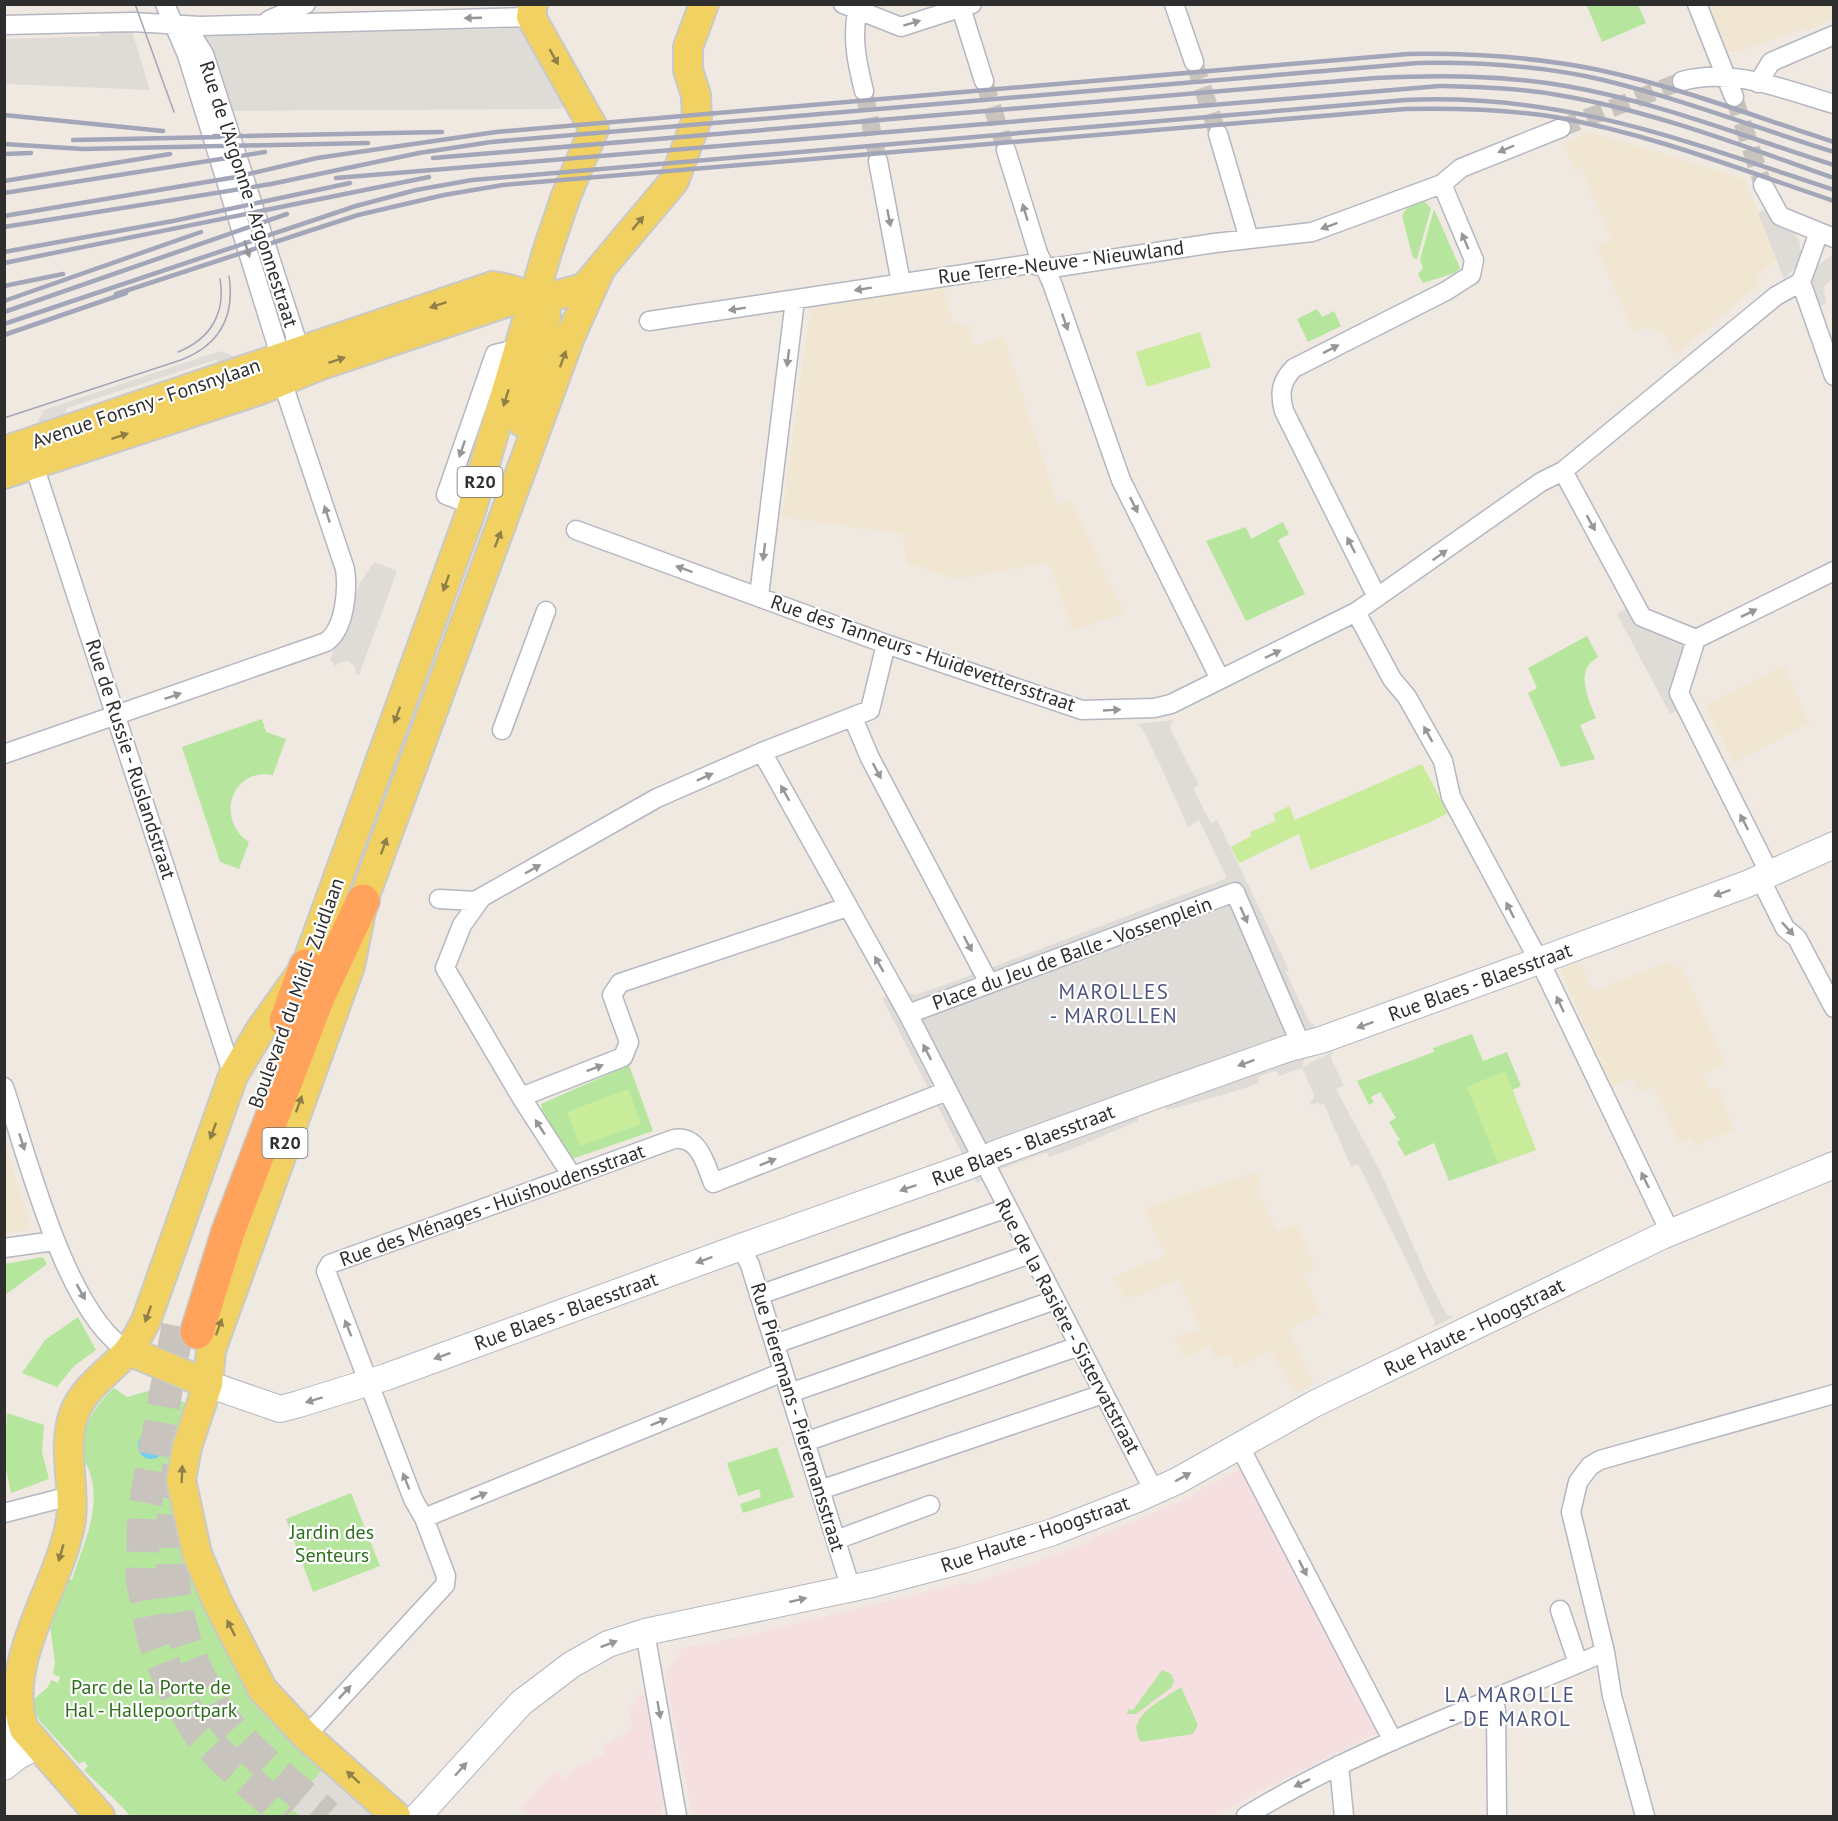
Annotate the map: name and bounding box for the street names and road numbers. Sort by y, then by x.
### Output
street label: Rue de l'Argonne - Argonnestraat [194,57,304,331]
street label: Rue Terre-Neuve - Nieuwland [937,234,1185,290]
street label: Avenue Fonsny - Fonsnylaan [28,352,264,454]
road number: R20 [458,467,502,497]
street label: Rue des Tanneurs - Huidevettersstraat [767,589,1079,718]
street label: Rue de Russie - Ruslandstraat [80,636,182,882]
street label: Boulevard du Midi - Zuidlaan [242,874,350,1112]
street label: Place du Jeu de Balle - Vossenplein [929,890,1215,1016]
street label: Rue Blaes - Blaesstraat [1385,937,1575,1027]
street label: Rue Blaes - Blaesstraat [928,1098,1118,1192]
road number: R20 [262,1128,308,1158]
street label: Rue des Ménages - Huishoudensstraat [336,1138,648,1272]
street label: Rue de la Rasière - Sistervatstraat [990,1194,1147,1458]
street label: Rue Blaes - Blaesstraat [471,1266,661,1356]
street label: Rue Haute - Hoogstraat [1379,1272,1569,1382]
street label: Rue Pieremans - Pieremansstraat [745,1279,851,1555]
street label: Rue Haute - Hoogstraat [937,1489,1133,1578]

